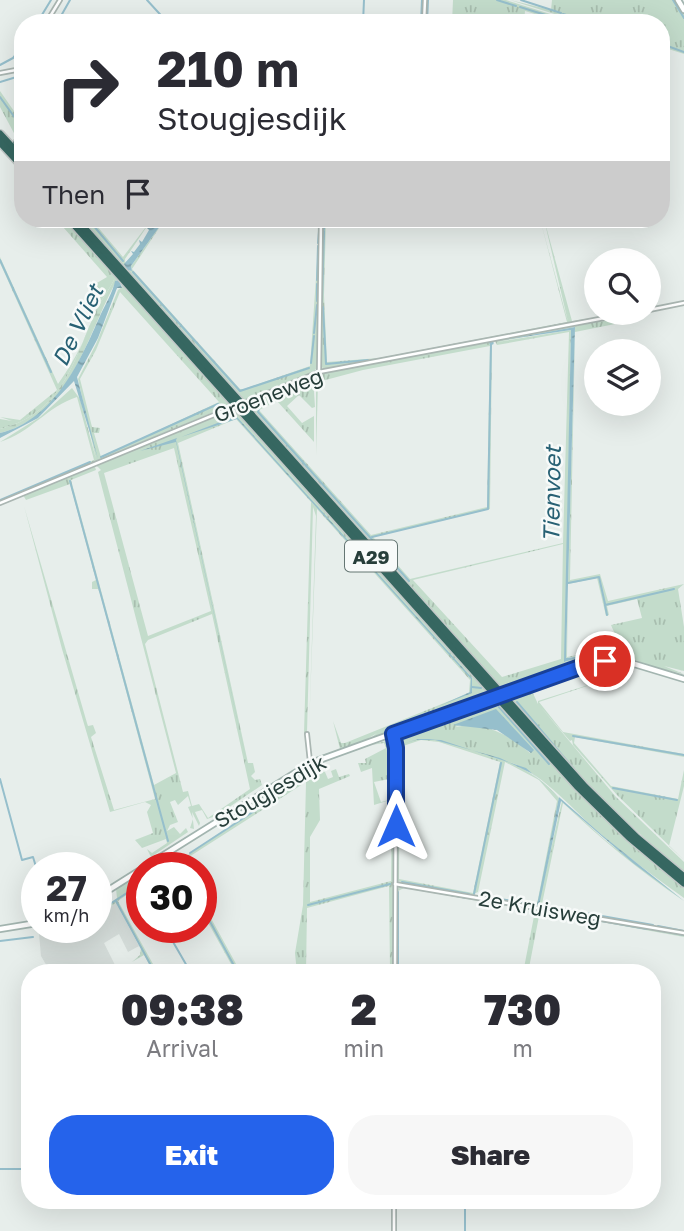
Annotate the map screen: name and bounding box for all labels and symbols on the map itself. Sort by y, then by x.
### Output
water label: De Vliet [45,278,109,370]
street label: Groeneweg [210,362,326,428]
water label: Tienvoet [536,444,566,542]
road number: A29 [345,540,397,572]
pin [575,631,635,691]
street label: Stougjesdijk [210,749,331,833]
position arrow [359,789,433,863]
speed limit sign: 30 [126,852,217,943]
street label: 2e Kruisweg [477,884,603,932]

